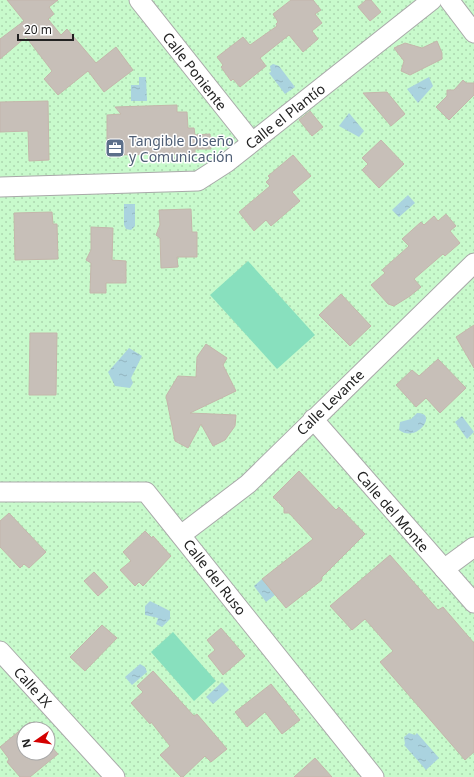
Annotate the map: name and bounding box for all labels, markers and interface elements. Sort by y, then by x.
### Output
scale bar [18,16,73,42]
text: 20 m [24,21,52,38]
street label: Calle Poniente [159,28,232,114]
street label: Calle el Plantío [241,79,329,153]
place label: Tangible Diseño y Comunicación [129,131,234,166]
office icon: Tangible Diseño y Comunicación [104,137,126,159]
street label: Calle Levante [292,365,368,439]
street label: Calle del Monte [352,466,434,556]
street label: Calle del Ruso [179,535,251,619]
street label: Calle IX [10,663,57,712]
north arrow [16,721,56,761]
text: N [17,737,34,749]

